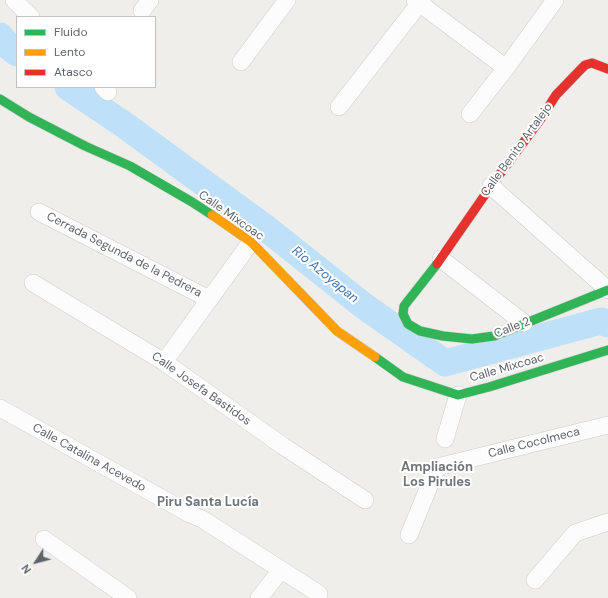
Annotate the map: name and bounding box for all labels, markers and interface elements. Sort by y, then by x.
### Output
legend [16,16,156,88]
text: Fluido [54,24,88,40]
text: Lento [54,44,85,60]
text: Atasco [54,64,93,80]
street label: Calle Benito Artalejo [478,100,556,200]
street label: Calle Mixcoac [196,188,266,244]
street label: Cerrada Segunda de la Pedrera [44,209,204,301]
water label: Rio Azoyapan [289,243,361,307]
street label: Calle 2 [492,315,532,341]
street label: Calle Josefa Bastidos [149,349,253,429]
street label: Calle Mixcoac [468,351,546,385]
street label: Calle Catalina Acevedo [30,421,148,495]
street label: Calle Cocolmeca [487,425,581,461]
district label: Ampliación Los Pirules [401,460,473,491]
district label: Piru Santa Lucía [157,495,259,511]
north arrow [16,542,56,582]
text: N [18,562,34,576]

